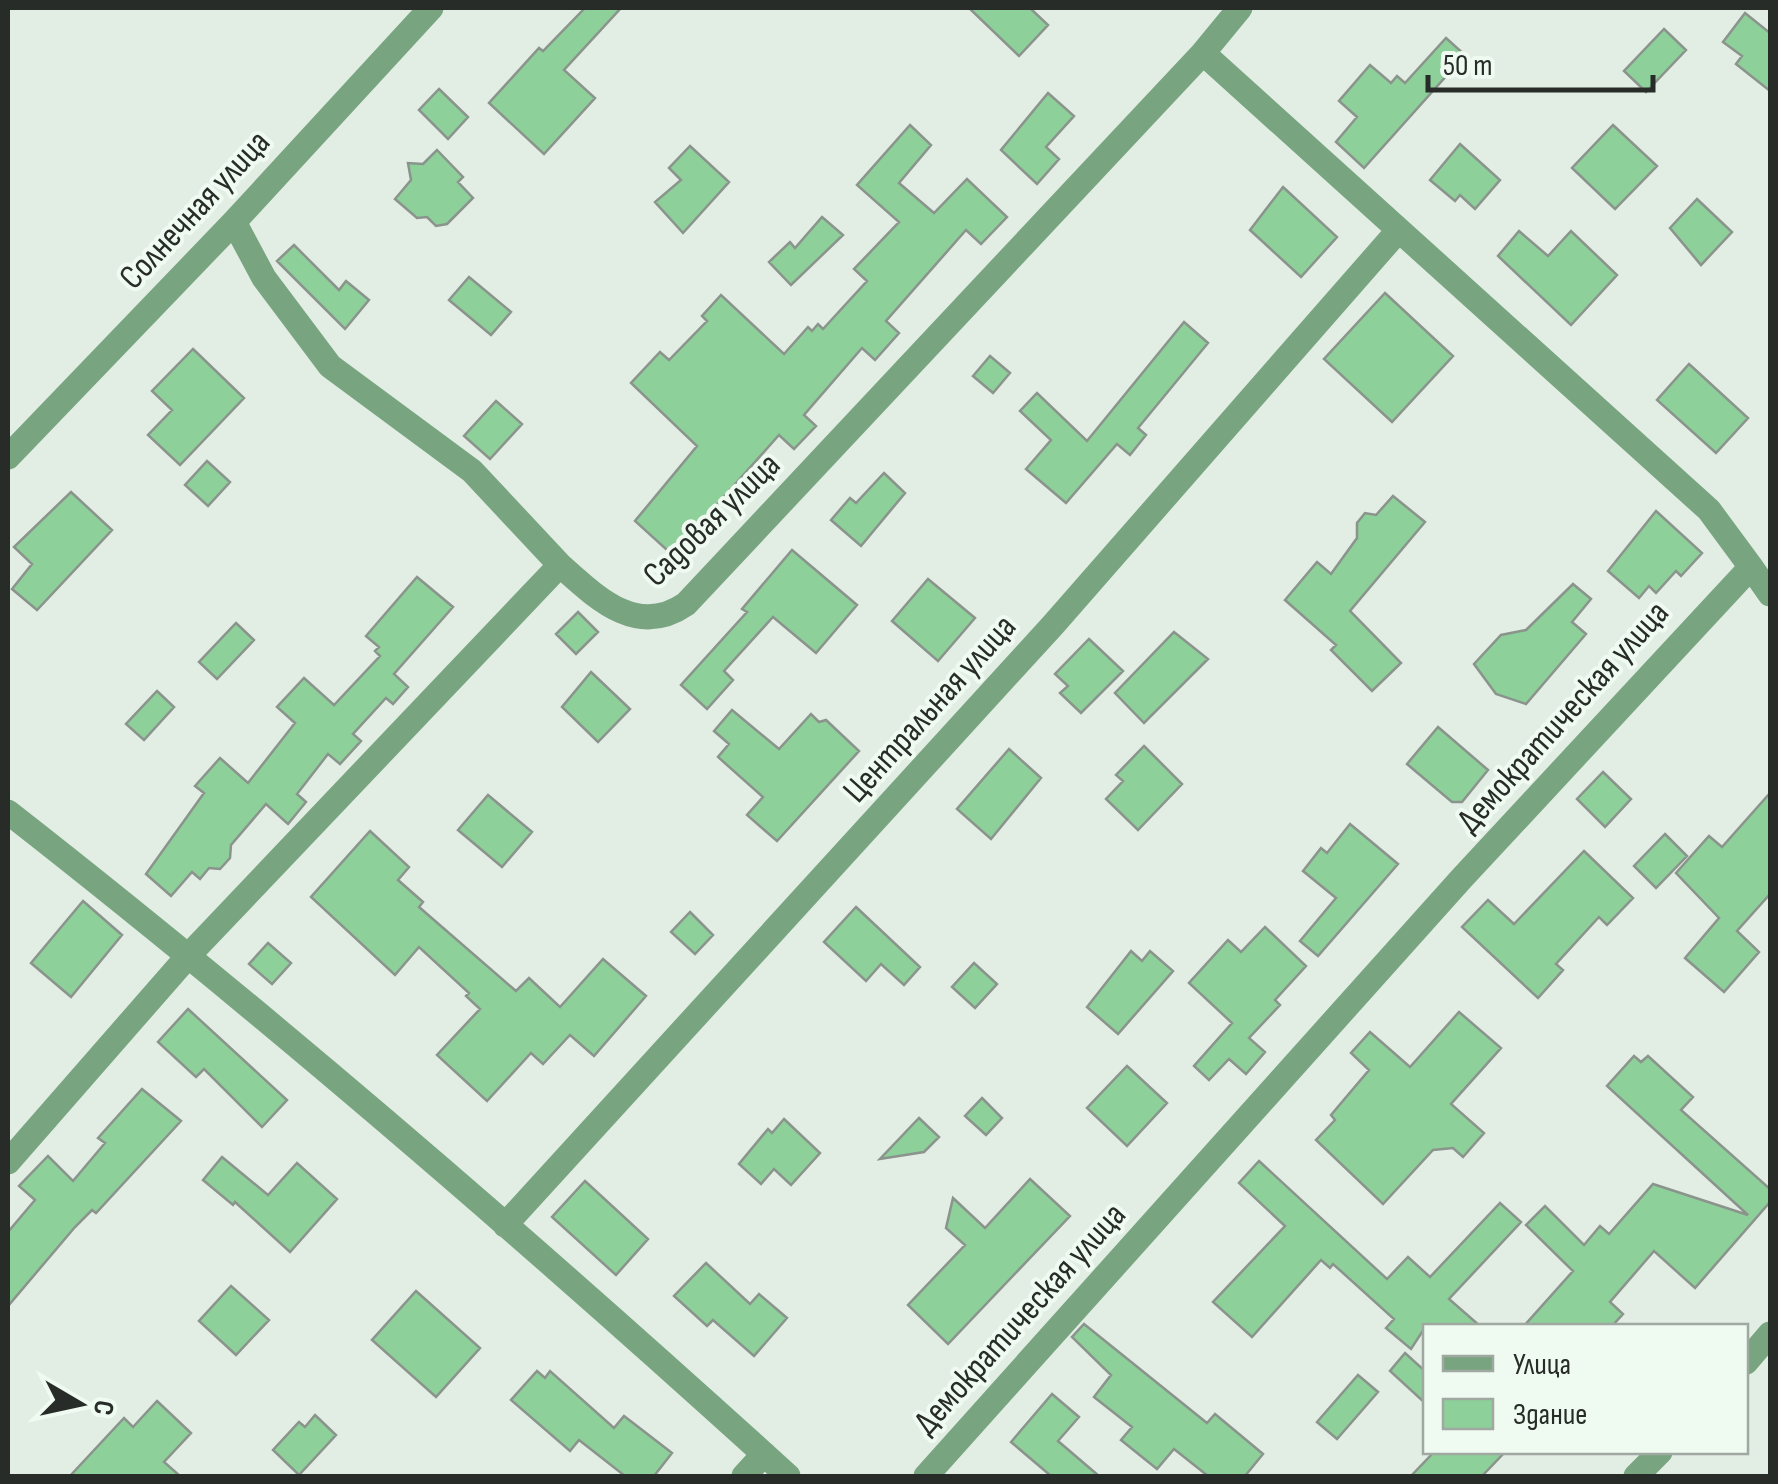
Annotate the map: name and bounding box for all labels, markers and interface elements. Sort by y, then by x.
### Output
scale bar [1428,30,1653,92]
text: 50 m [1443,48,1492,84]
street label: Солнечная улица [110,121,280,299]
street label: Садовая улица [634,444,790,596]
street label: Демократическая улица [1448,592,1678,842]
street label: Центральная улица [834,606,1026,812]
street label: Демократическая улица [905,1194,1135,1444]
legend [1423,1324,1748,1454]
text: Улица [1513,1347,1571,1383]
north arrow [30,1354,130,1454]
text: Здание [1513,1397,1587,1433]
text: С [86,1398,121,1417]

